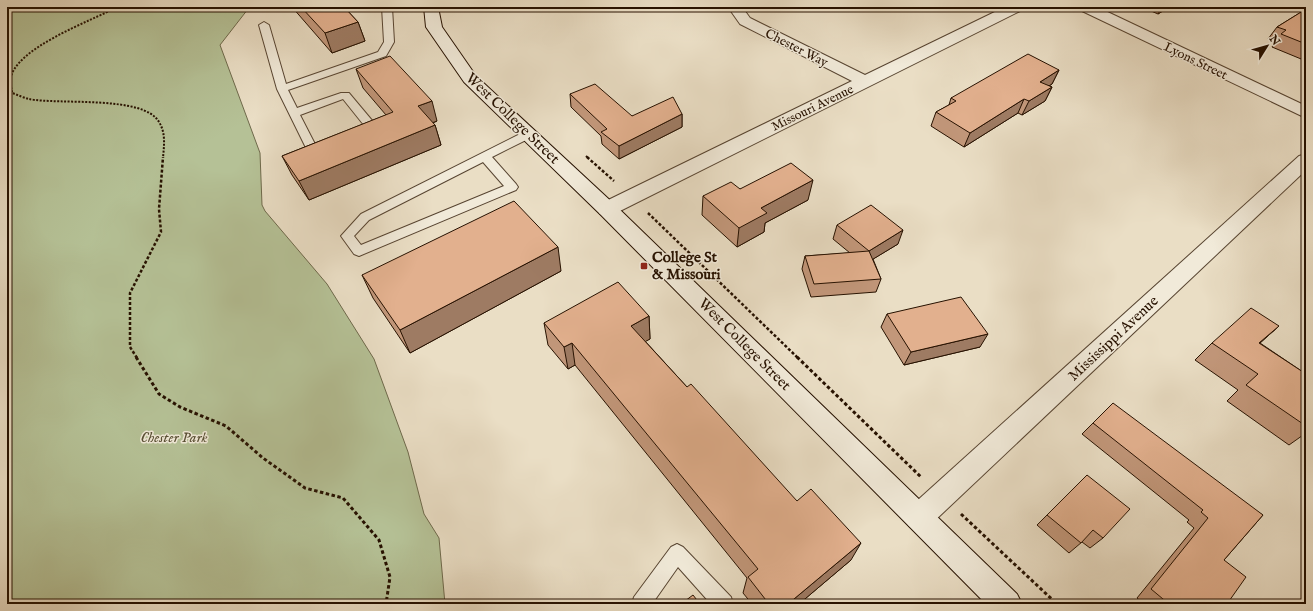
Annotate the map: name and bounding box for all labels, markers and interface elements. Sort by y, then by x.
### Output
street label: Chester Way [762,25,831,72]
north arrow [1247,26,1287,66]
text: N [1265,32,1283,49]
street label: Lyons Street [1161,39,1230,84]
street label: West College Street [462,69,564,168]
street label: Missouri Avenue [769,81,857,136]
place label: College St & Missouri [652,248,721,284]
marker: College St & Missouri [639,261,649,271]
street label: Mississippi Avenue [1064,292,1163,385]
street label: West College Street [694,294,795,395]
park label: Chester Park [140,428,208,447]

